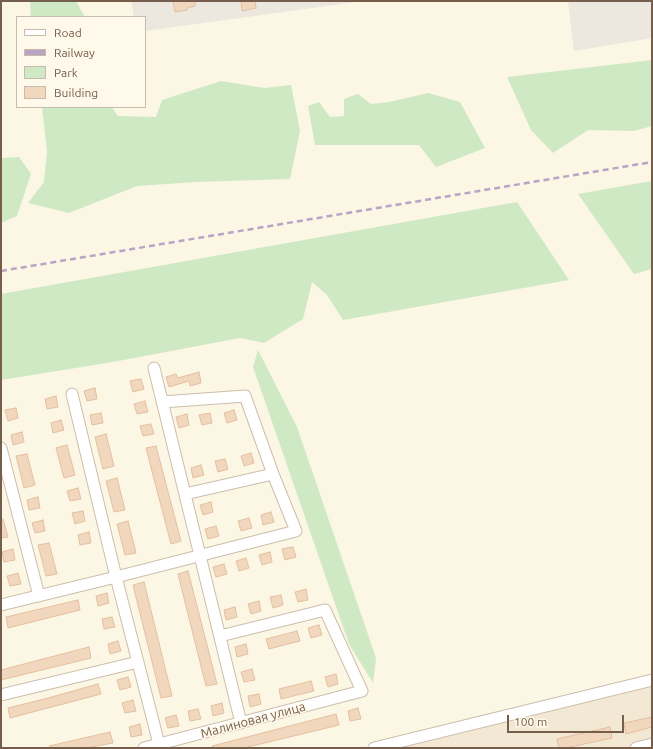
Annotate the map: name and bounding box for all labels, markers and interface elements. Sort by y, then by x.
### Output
legend [16,16,146,108]
text: Road [54,26,82,39]
text: Railway [54,46,95,59]
text: Park [54,66,78,79]
text: Building [54,86,98,99]
street label: Малиновая улица [199,699,307,741]
scale bar [509,707,626,733]
text: 100 m [514,715,547,728]

